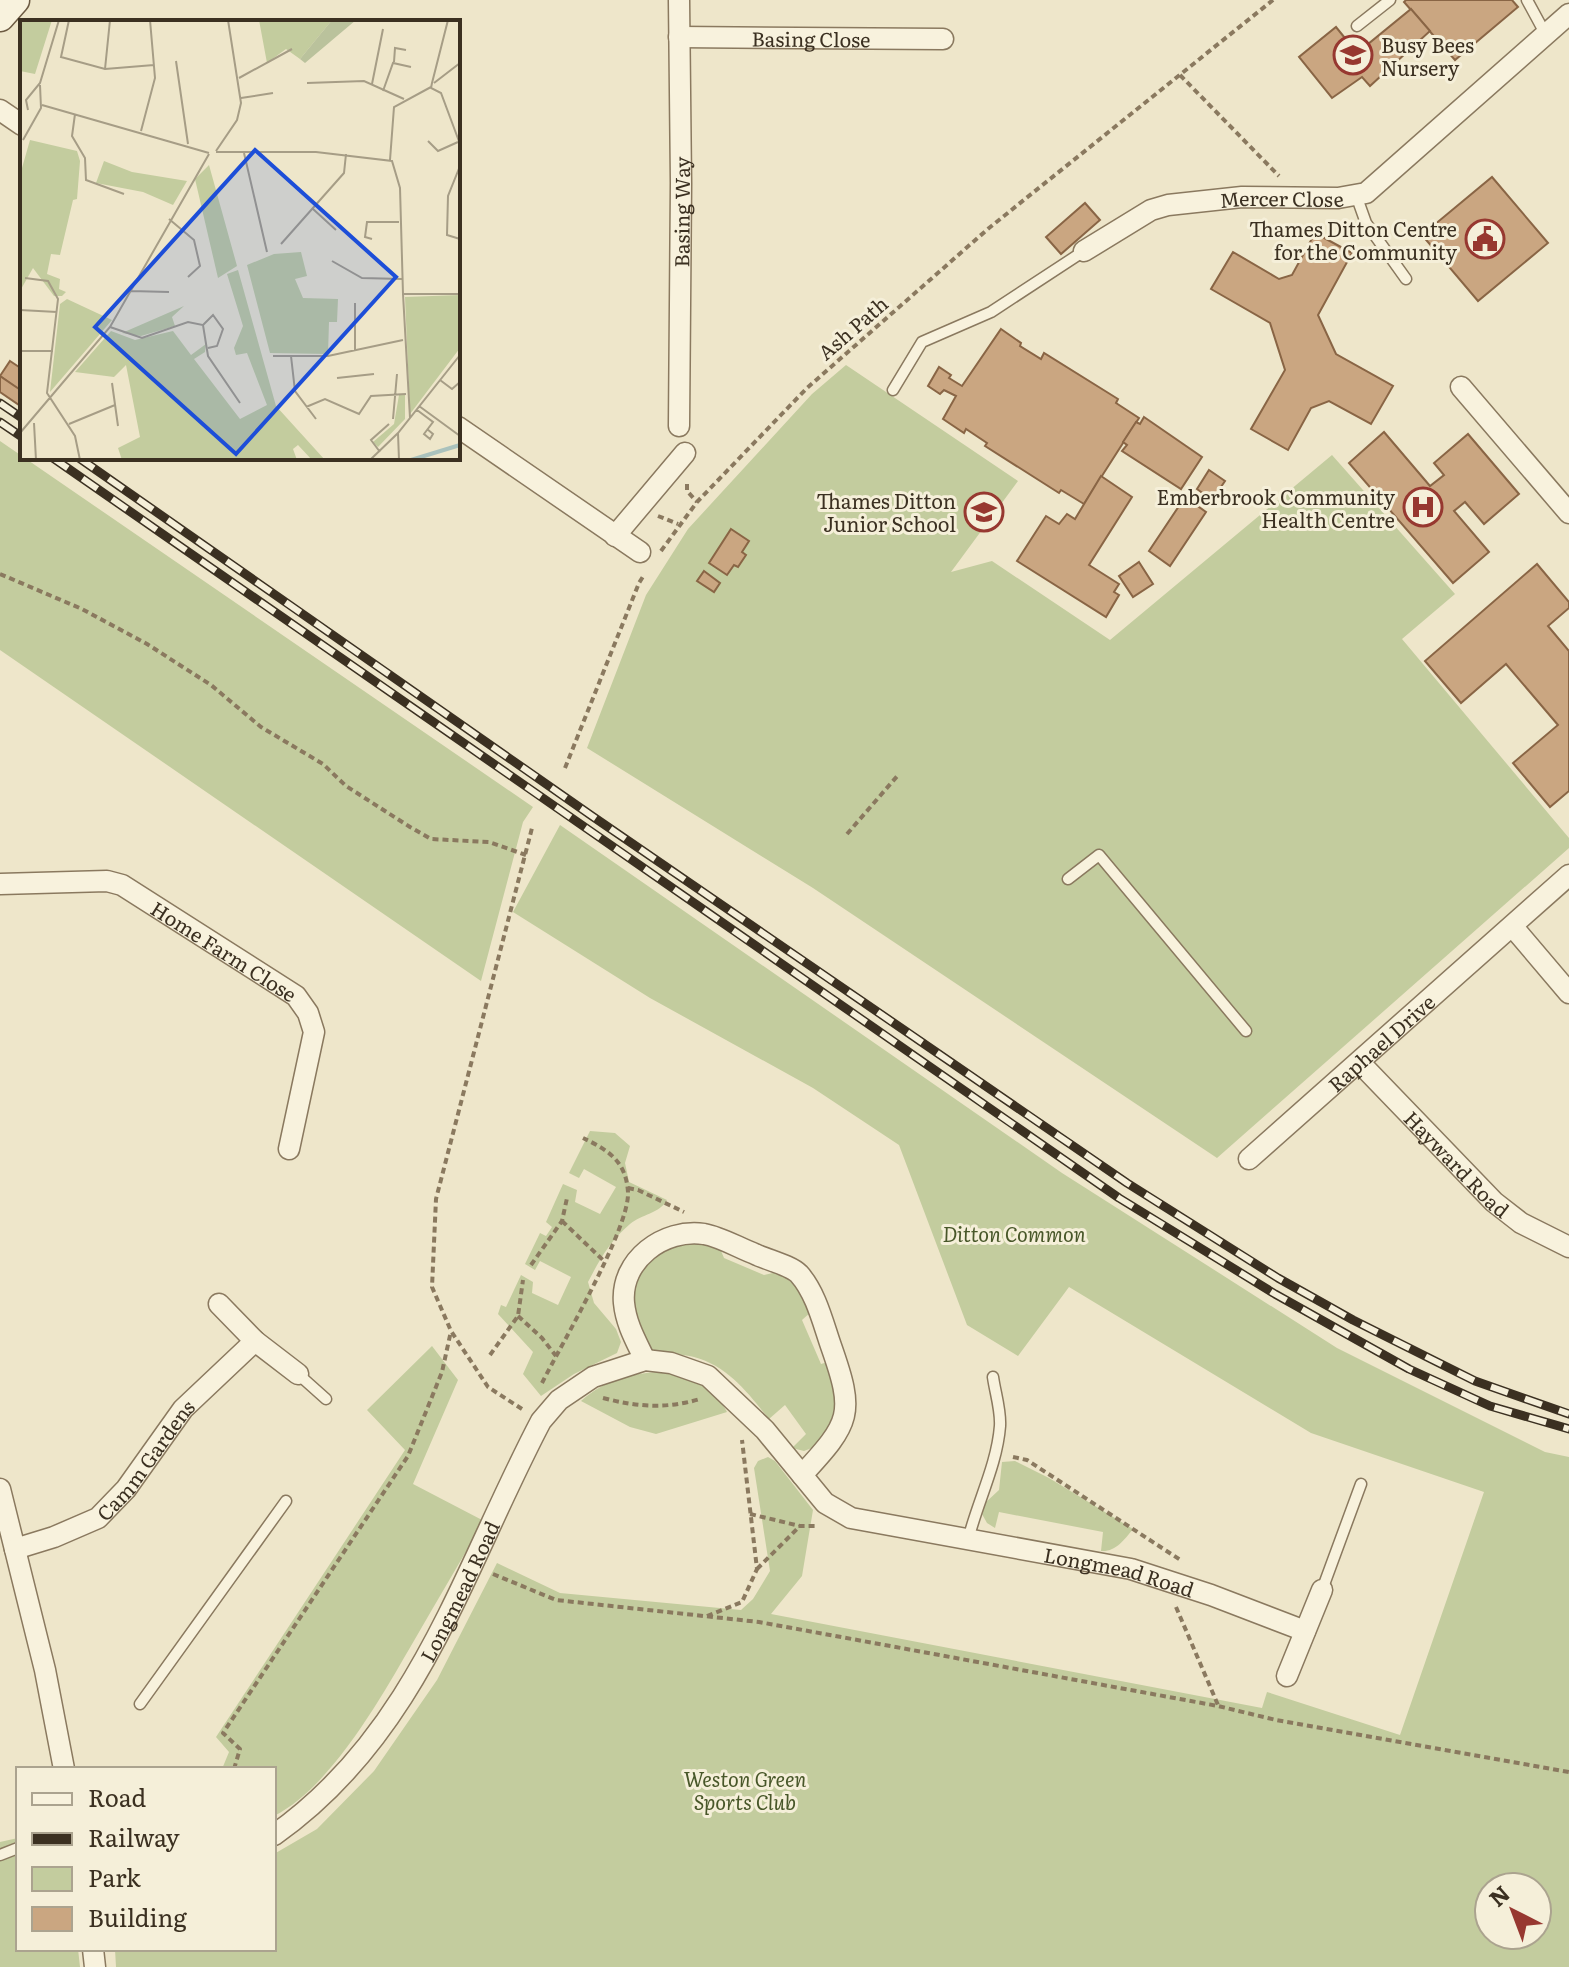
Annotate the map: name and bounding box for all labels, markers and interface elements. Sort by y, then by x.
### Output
inset map [20,20,460,460]
street label: Basing Close [751,23,871,53]
place label: Busy Bees Nursery [1381,29,1474,82]
school or university icon: Busy Bees Nursery [1332,34,1374,76]
street label: Basing Way [665,156,696,267]
street label: Mercer Close [1218,182,1346,214]
place label: Thames Ditton Centre for the Community [1249,213,1457,266]
public building icon: Thames Ditton Centre for the Community [1464,218,1506,260]
street label: Ash Path [810,288,894,366]
place label: Emberbrook Community Health Centre [1156,481,1395,534]
place label: Thames Ditton Junior School [816,485,956,538]
hospital icon: Emberbrook Community Health Centre [1402,486,1444,528]
school or university icon: Thames Ditton Junior School [963,491,1005,533]
street label: Home Farm Close [146,893,303,1008]
street label: Raphael Drive [1321,986,1441,1098]
street label: Hayward Road [1398,1103,1516,1224]
park label: Ditton Common [942,1218,1086,1248]
street label: Camm Gardens [89,1391,200,1527]
street label: Longmead Road [411,1515,506,1667]
street label: Longmead Road [1042,1538,1198,1604]
park label: Weston Green Sports Club [684,1763,806,1816]
legend [16,1767,276,1951]
text: Road [88,1779,147,1814]
text: Railway [88,1819,180,1854]
text: Park [88,1859,141,1894]
north arrow [1473,1871,1553,1951]
text: N [1481,1877,1517,1913]
text: Building [88,1899,187,1934]

